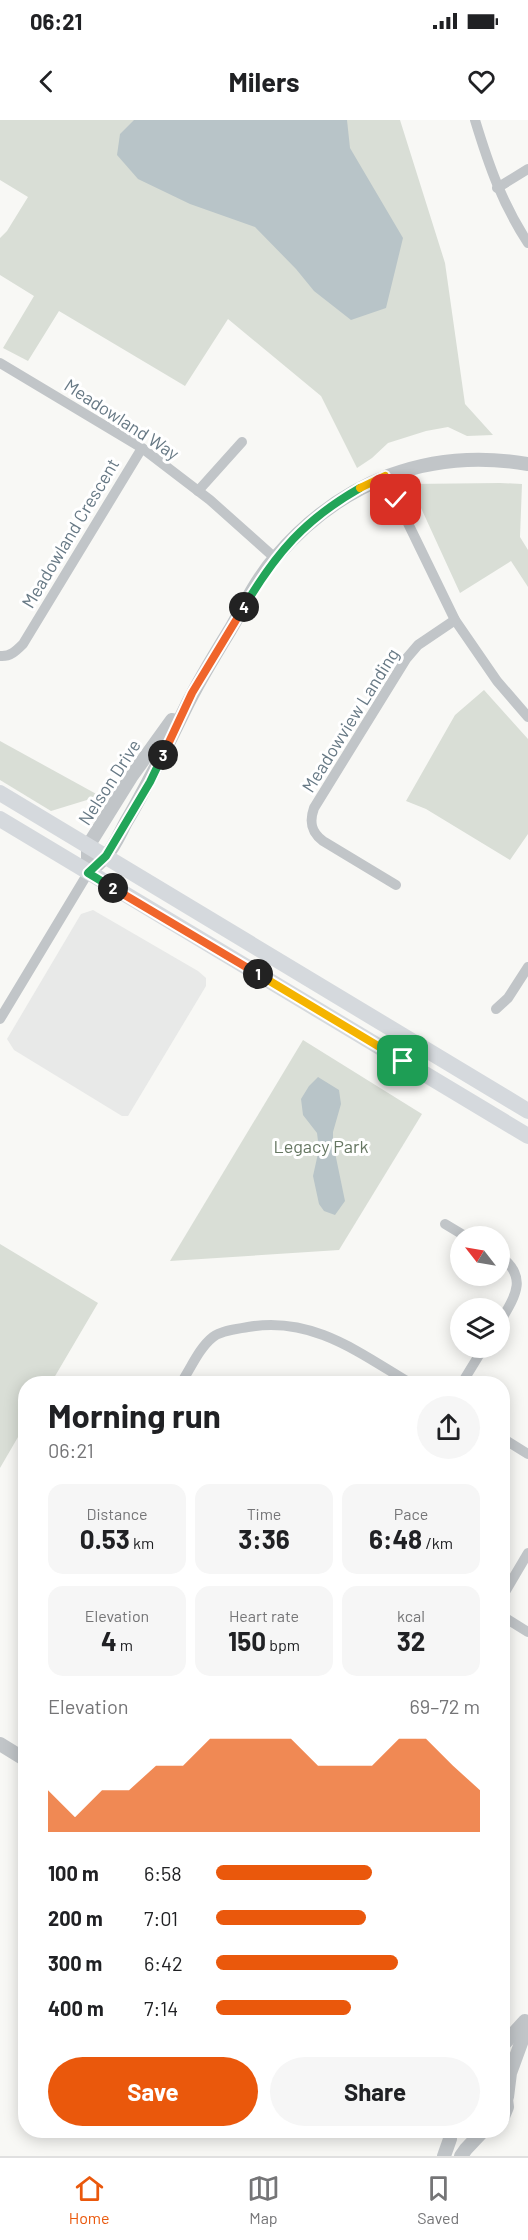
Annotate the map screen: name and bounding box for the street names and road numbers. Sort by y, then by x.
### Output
street label: Meadowland Way [60,374,184,464]
street label: Meadowland Crescent [17,454,123,612]
street label: Meadowview Landing [297,644,403,796]
street label: Nelson Drive [73,735,145,829]

